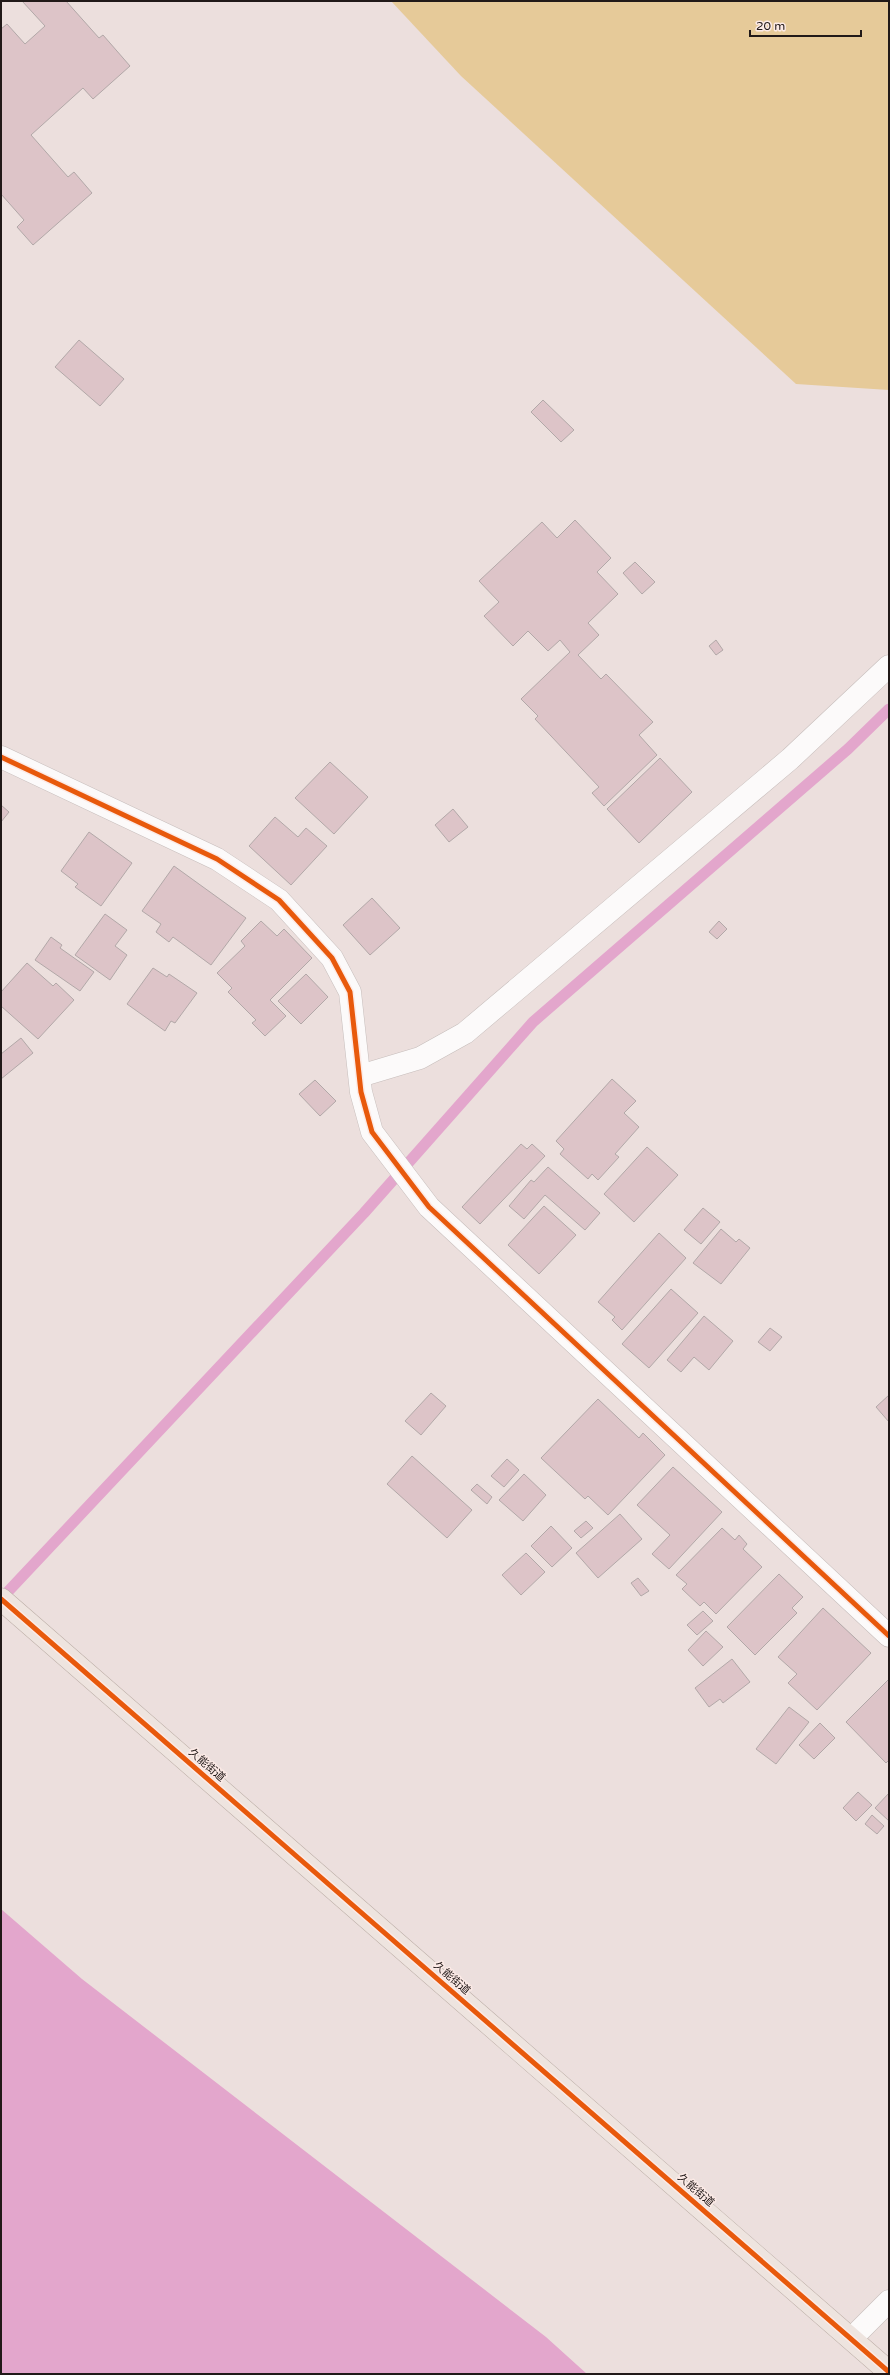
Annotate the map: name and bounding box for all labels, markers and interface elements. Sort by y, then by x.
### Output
scale bar [750,12,861,38]
text: 20 m [756,19,785,33]
street label: 久能街道 [186,1746,228,1784]
street label: 久能街道 [431,1959,473,1997]
street label: 久能街道 [675,2171,717,2209]

